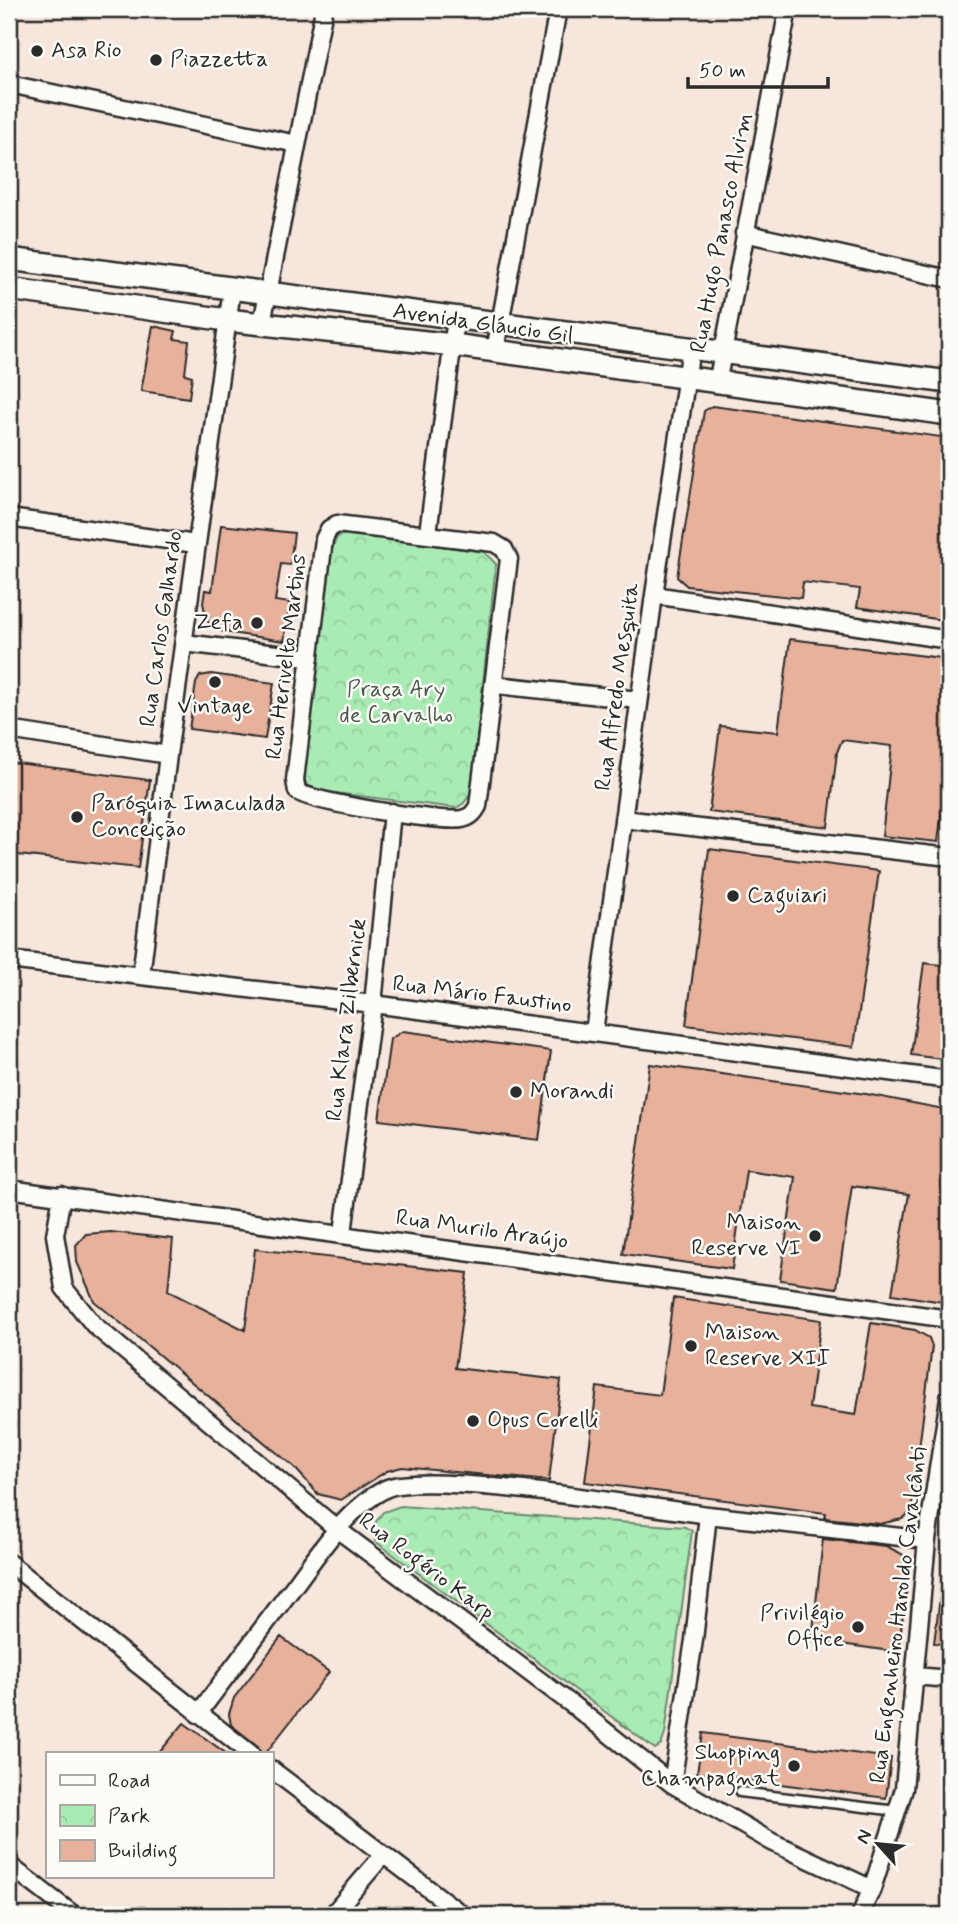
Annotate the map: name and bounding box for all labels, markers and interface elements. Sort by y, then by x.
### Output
place label: Asa Rio [51,36,122,66]
marker: Asa Rio [29,43,45,59]
place label: Piazzetta [170,45,268,75]
scale bar [688,46,828,90]
marker: Piazzetta [148,52,164,68]
text: 50 m [699,57,746,85]
street label: Rua Hugo Panasco Alvim [684,110,762,356]
street label: Avenida Gláucio Gil [391,296,575,352]
street label: Rua Carlos Galhardo [133,529,191,729]
street label: Rua Herivelto Martins [260,553,314,761]
street label: Rua Alfredo Mesquita [589,581,647,793]
place label: Zefa [194,608,243,638]
marker: Zefa [249,615,265,631]
marker: Vintage [207,674,223,690]
park label: Praça Ary de Carvalho [339,675,453,731]
place label: Vintage [177,692,253,722]
place label: Paróquia Imaculada Conceição [91,789,286,845]
marker: Paróquia Imaculada Conceição [69,809,85,825]
place label: Caguiari [747,881,827,913]
marker: Caguiari [725,888,741,904]
street label: Rua Klara Zilbernick [320,917,374,1123]
street label: Rua Mário Faustino [391,969,573,1021]
place label: Morandi [530,1077,614,1107]
marker: Morandi [508,1084,524,1100]
street label: Rua Murilo Araújo [394,1203,570,1257]
place label: Maison Reserve VI [691,1208,801,1264]
marker: Maison Reserve VI [807,1228,823,1244]
place label: Maison Reserve XII [705,1318,830,1374]
marker: Maison Reserve XII [683,1338,699,1354]
place label: Opus Corelli [487,1406,599,1436]
marker: Opus Corelli [465,1413,481,1429]
street label: Rua Engenheiro Haroldo Cavalcânti [863,1445,937,1785]
street label: Rua Rogério Karp [351,1506,500,1630]
place label: Privilégio Office [760,1599,844,1655]
marker: Privilégio Office [850,1619,866,1635]
place label: Shopping Champagnat [641,1738,780,1796]
legend [46,1752,273,1878]
marker: Shopping Champagnat [786,1758,802,1774]
text: Road [108,1767,150,1795]
text: Park [108,1802,150,1830]
north arrow [842,1808,912,1878]
text: N [850,1826,878,1848]
text: Building [108,1837,178,1867]

